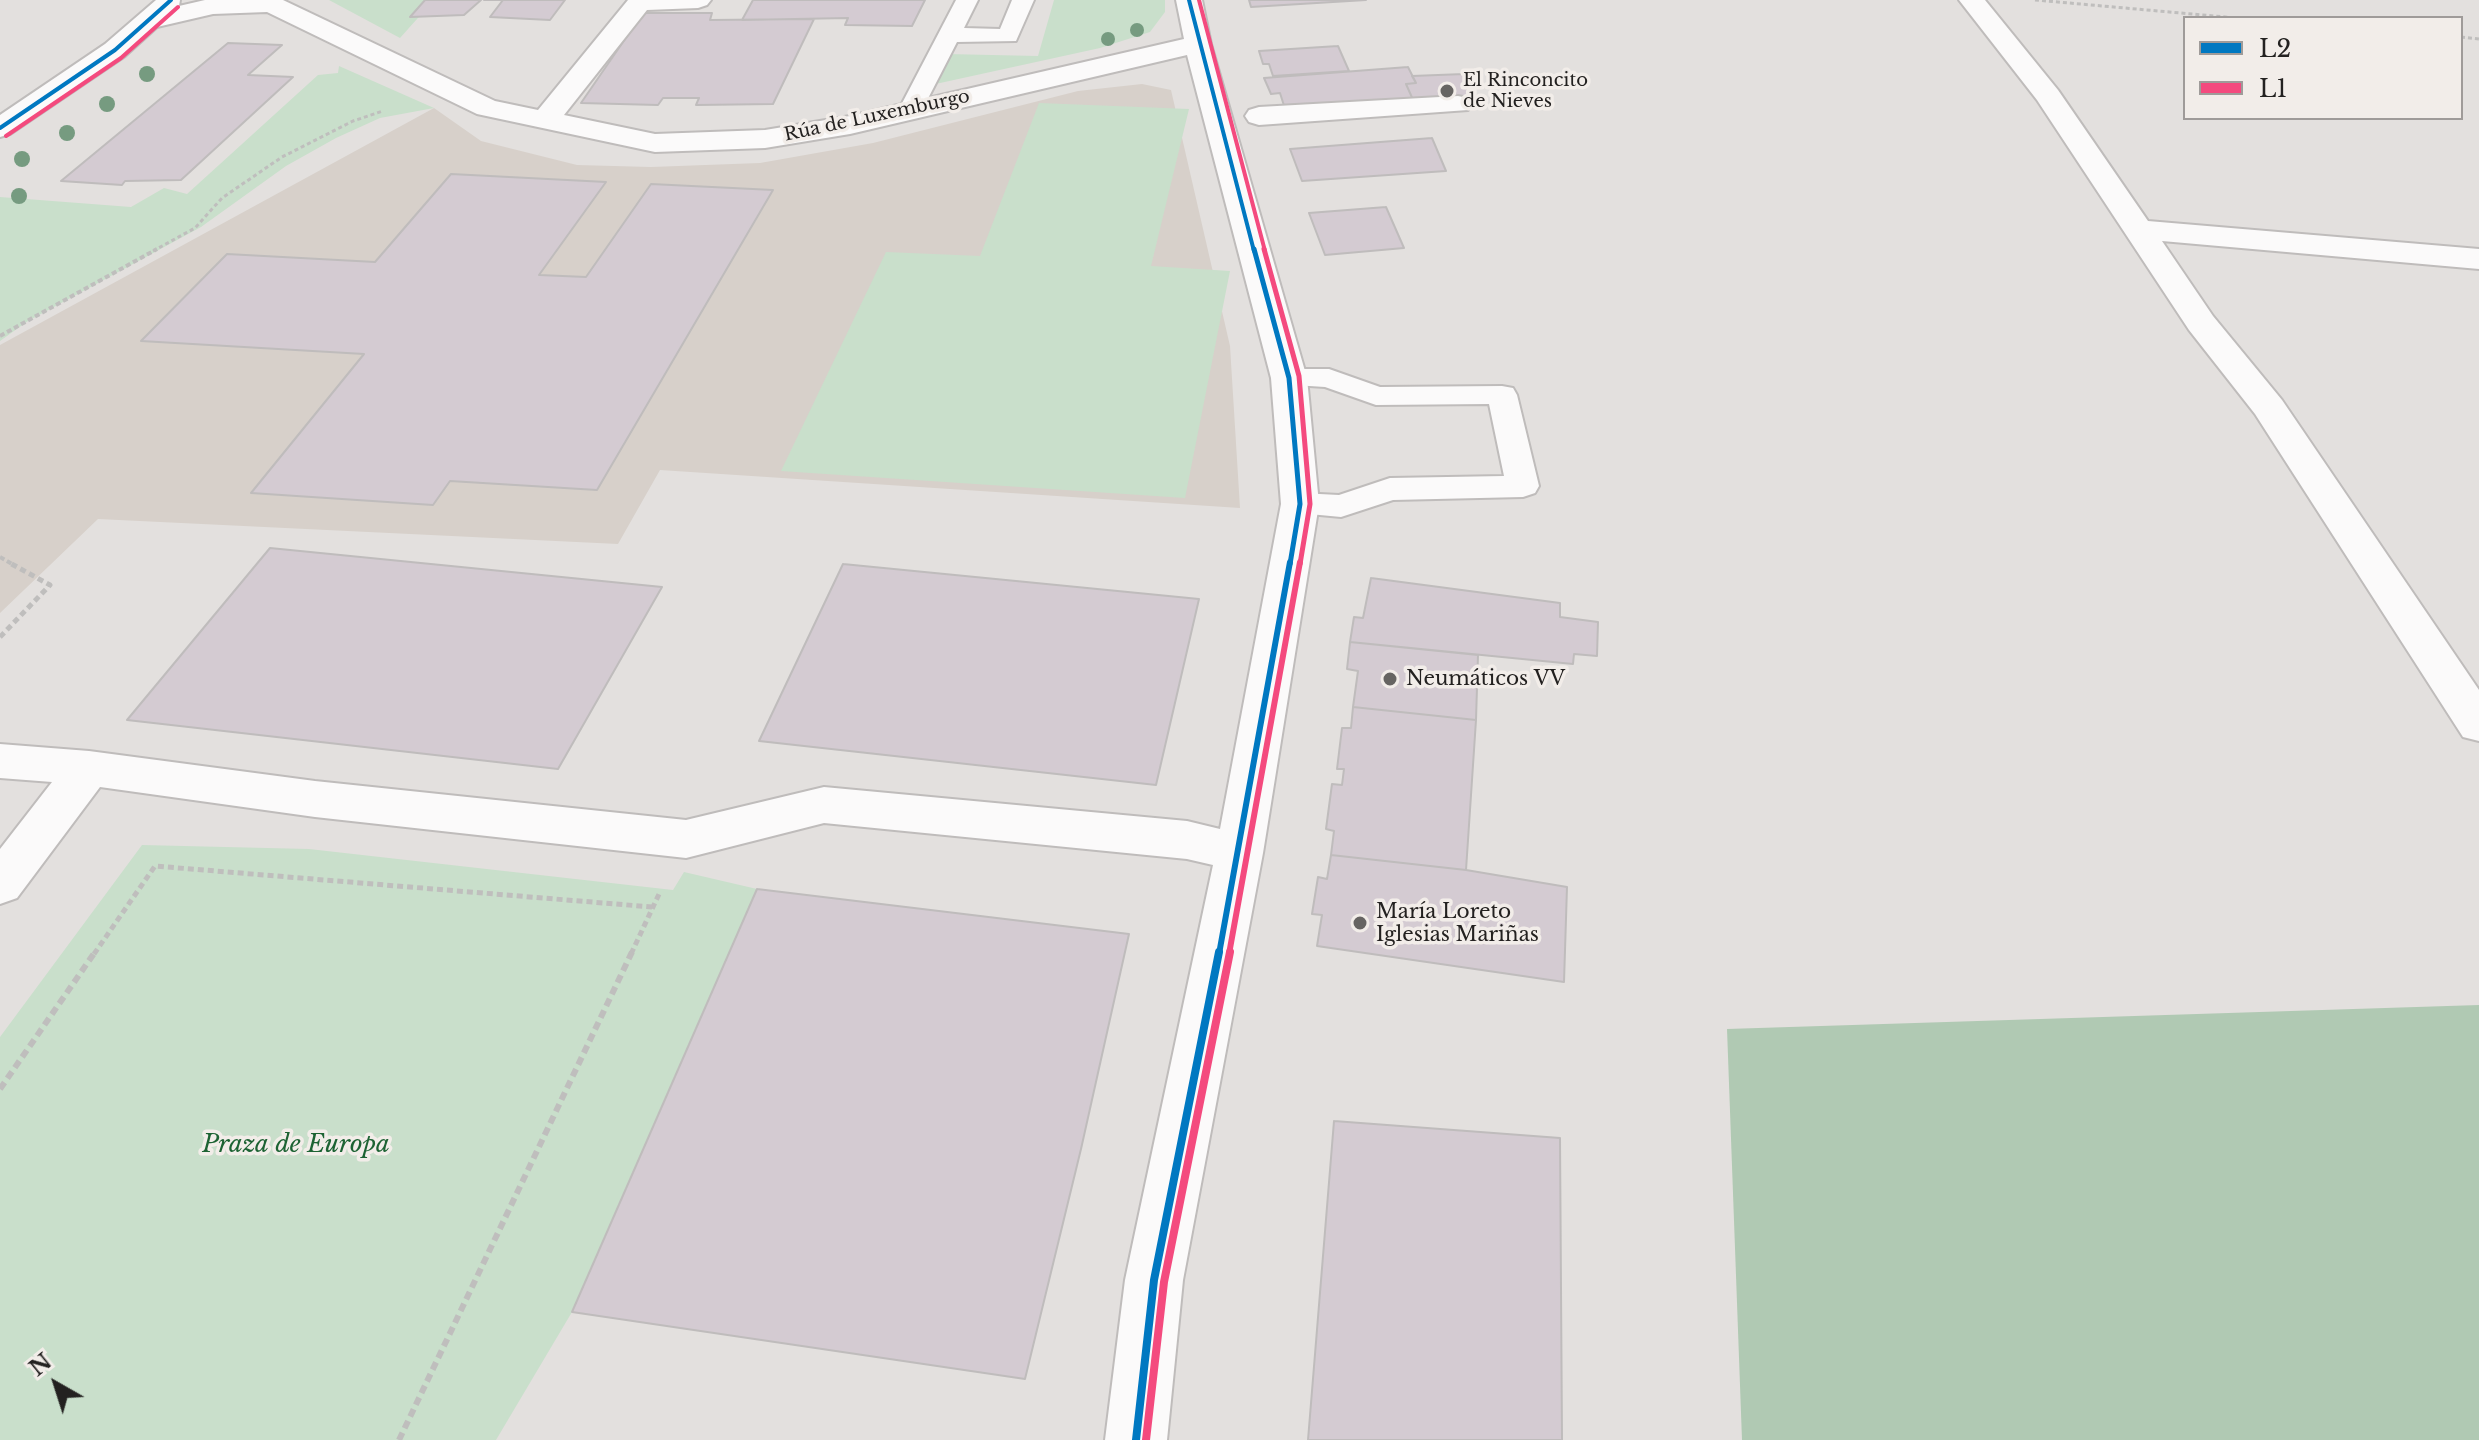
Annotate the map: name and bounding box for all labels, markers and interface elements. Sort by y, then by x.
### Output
legend [2183,16,2463,120]
text: L2 [2259,34,2291,63]
place label: El Rinconcito de Nieves [1463,70,1588,112]
text: L1 [2259,74,2287,103]
marker: El Rinconcito de Nieves [1438,82,1456,100]
street label: Rúa de Luxemburgo [782,86,972,146]
place label: Neumáticos VV [1406,667,1565,691]
marker: Neumáticos VV [1381,670,1399,688]
place label: María Loreto Iglesias Mariñas [1376,900,1539,947]
marker: María Loreto Iglesias Mariñas [1351,914,1369,932]
park label: Praza de Europa [202,1131,390,1159]
north arrow [16,1344,96,1424]
text: N [24,1348,57,1382]

